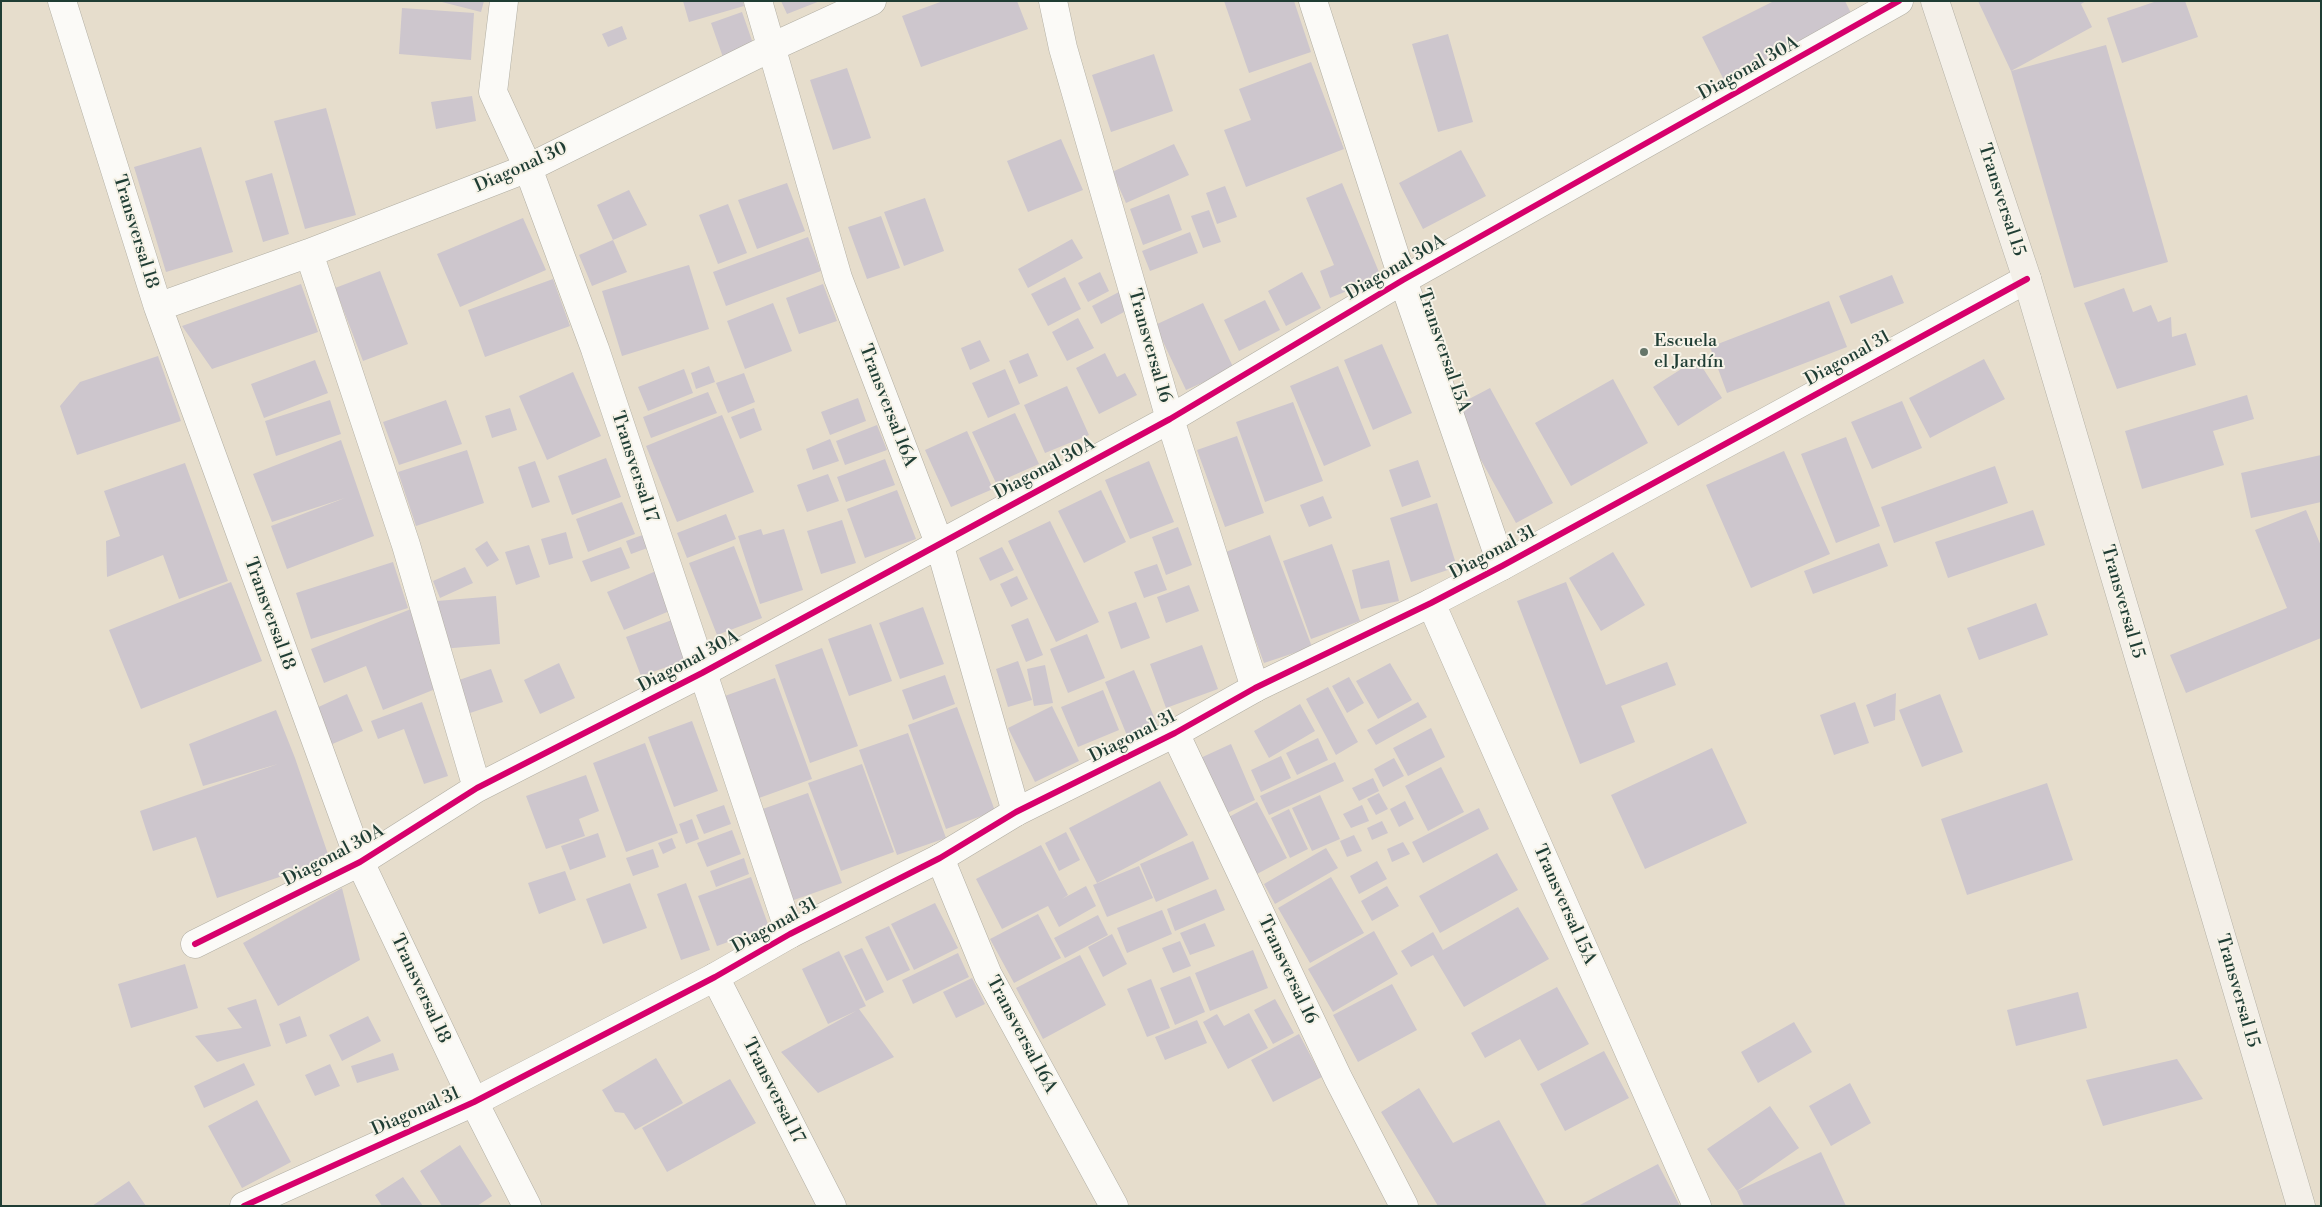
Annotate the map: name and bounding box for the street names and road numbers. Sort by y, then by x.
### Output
street label: Diagonal 30A [1695,33,1803,105]
street label: Diagonal 30 [471,138,571,198]
street label: Transversal 15 [1973,141,2029,259]
street label: Transversal 18 [107,173,163,291]
street label: Diagonal 30A [1342,231,1450,305]
street label: Transversal 15A [1412,286,1474,416]
street label: Transversal 16 [1122,287,1176,405]
street label: Diagonal 31 [1801,327,1895,391]
street label: Transversal 16A [854,342,920,470]
street label: Transversal 17 [606,409,662,525]
street label: Diagonal 30A [991,433,1099,505]
street label: Diagonal 31 [1446,521,1540,585]
street label: Transversal 15 [2096,543,2148,661]
street label: Transversal 18 [239,555,299,673]
street label: Diagonal 30A [635,626,743,698]
street label: Diagonal 31 [1086,706,1180,768]
street label: Diagonal 30A [280,820,388,892]
street label: Transversal 15A [1528,842,1600,968]
street label: Diagonal 31 [728,894,822,958]
street label: Transversal 16 [1252,912,1322,1028]
street label: Transversal 18 [385,931,455,1047]
street label: Transversal 15 [2211,932,2263,1050]
street label: Transversal 16A [981,973,1061,1097]
street label: Transversal 17 [737,1035,809,1147]
street label: Diagonal 31 [368,1083,464,1141]

